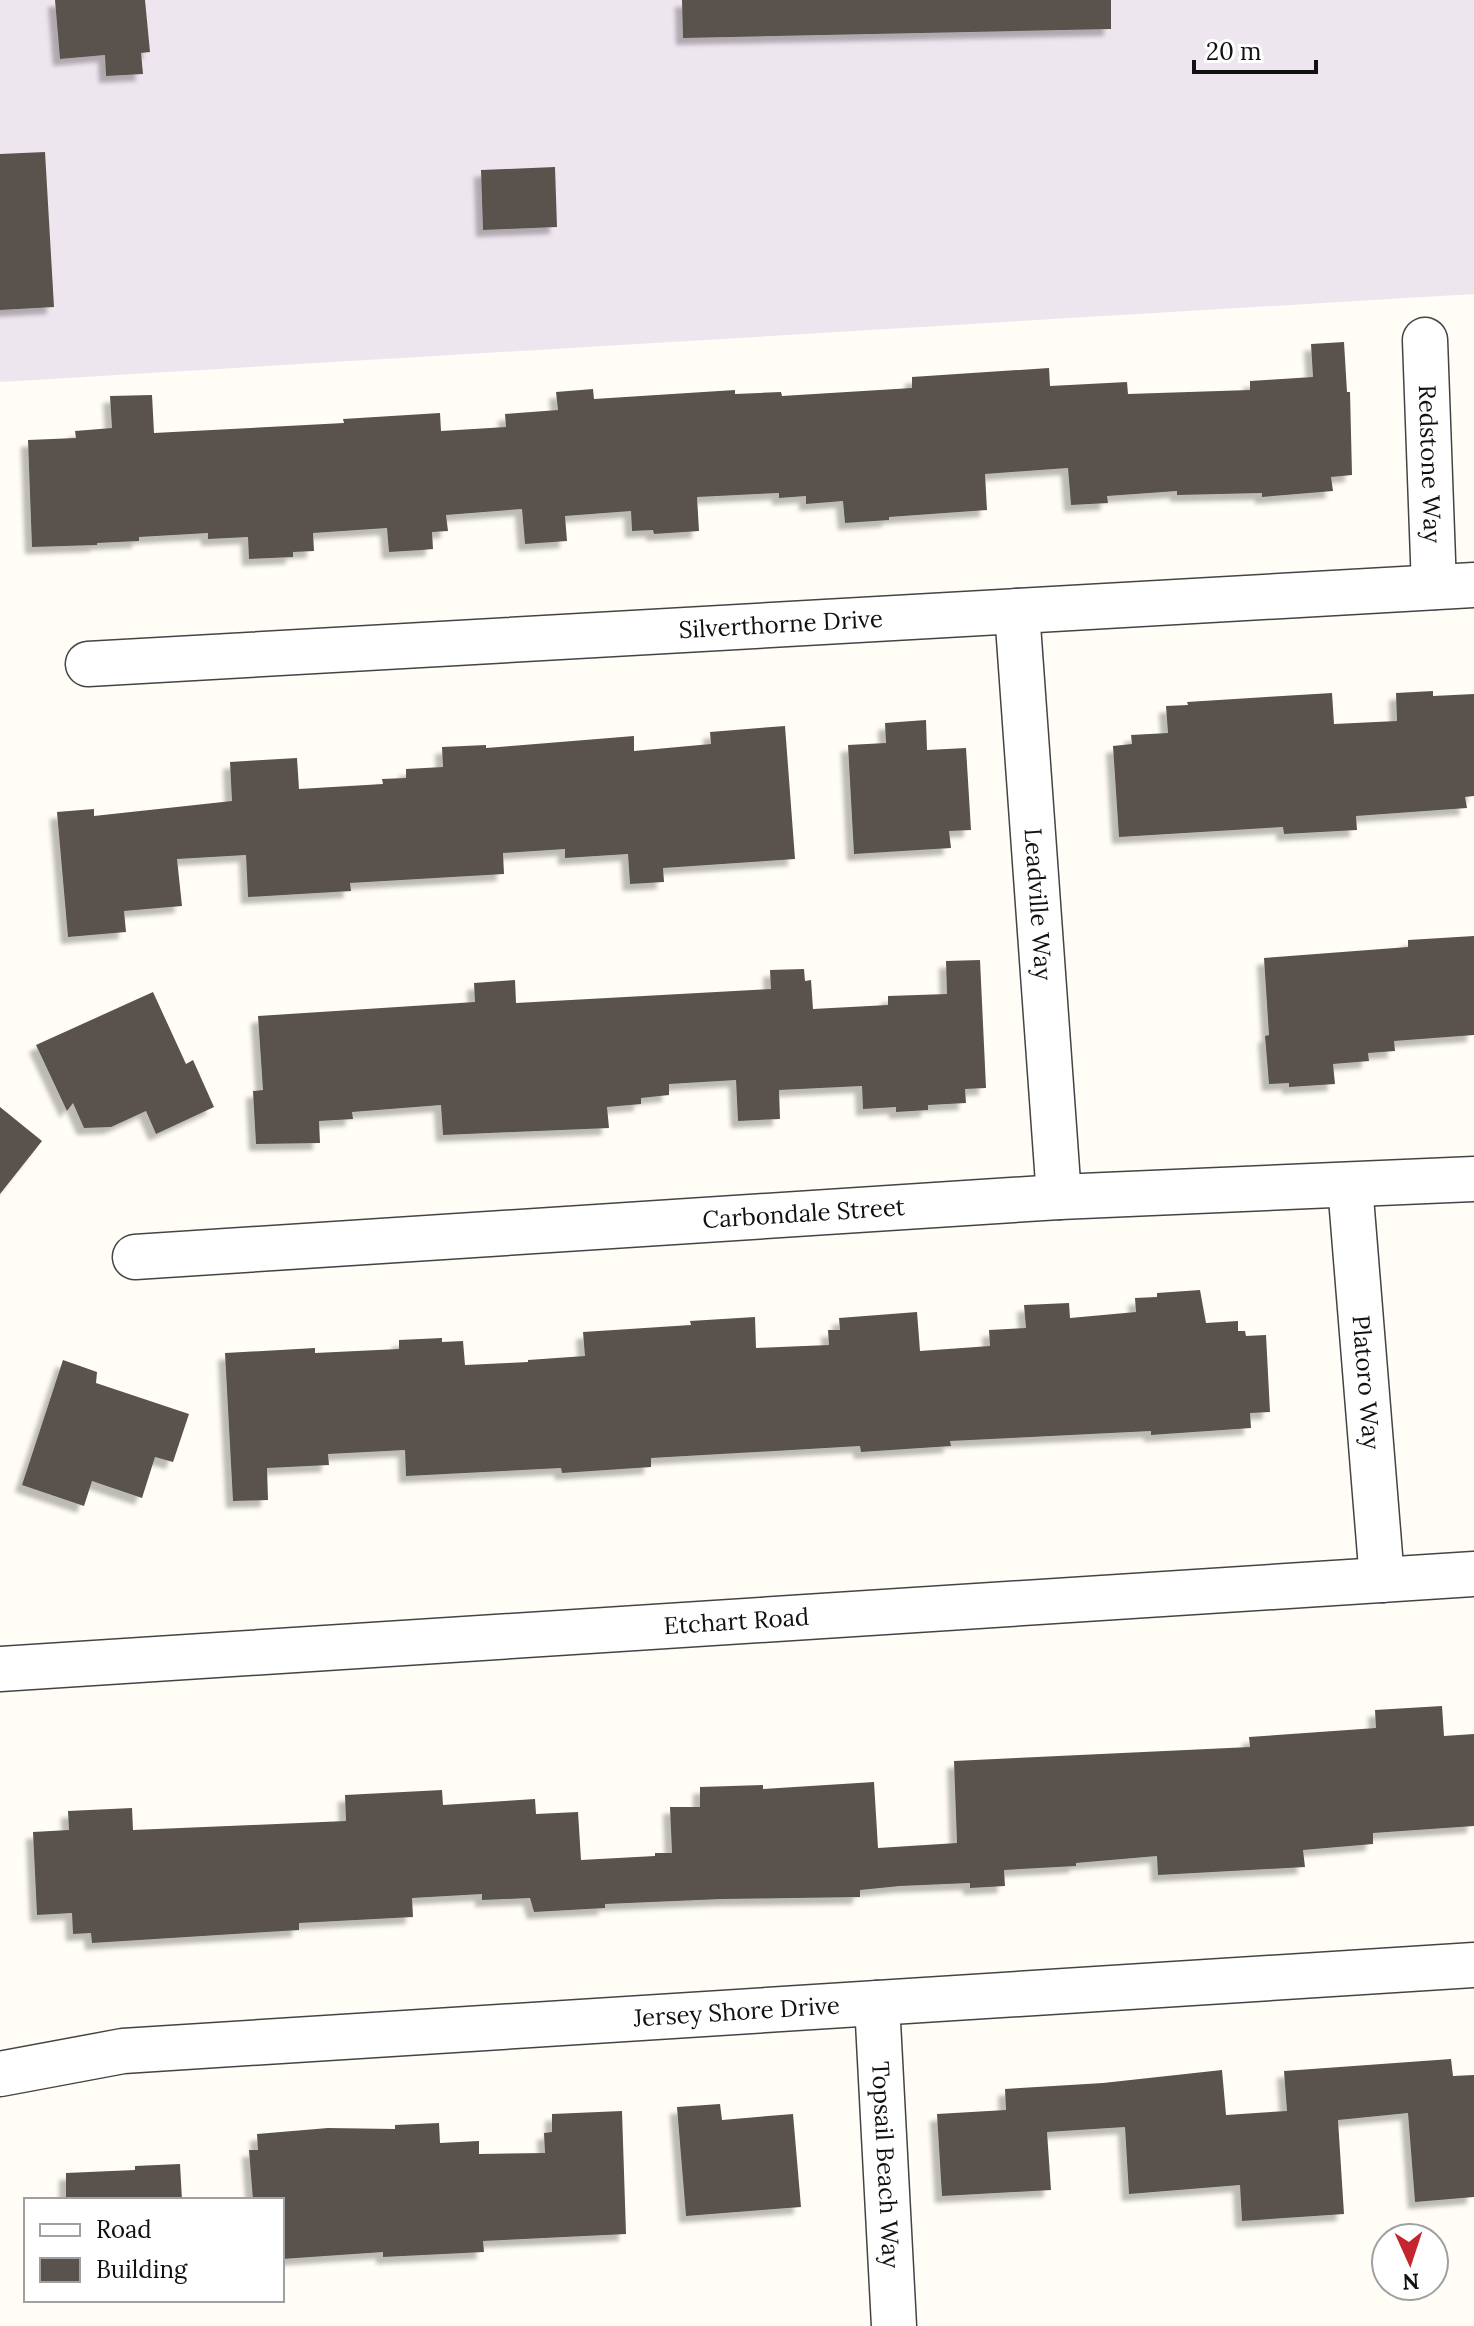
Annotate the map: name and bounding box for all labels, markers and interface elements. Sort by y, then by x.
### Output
scale bar [1194,24,1316,74]
text: 20 m [1206,36,1262,67]
street label: Redstone Way [1412,384,1448,544]
street label: Silverthorne Drive [678,603,884,645]
street label: Leadville Way [1018,827,1059,982]
street label: Carbondale Street [701,1191,906,1235]
street label: Platoro Way [1346,1314,1387,1451]
street label: Etchart Road [663,1601,810,1641]
street label: Jersey Shore Drive [631,1989,841,2034]
street label: Topsail Beach Way [865,2060,907,2269]
legend [24,2198,284,2302]
text: Road [96,2214,152,2245]
north arrow [1370,2222,1450,2302]
text: Building [96,2254,188,2285]
text: N [1402,2268,1420,2296]

